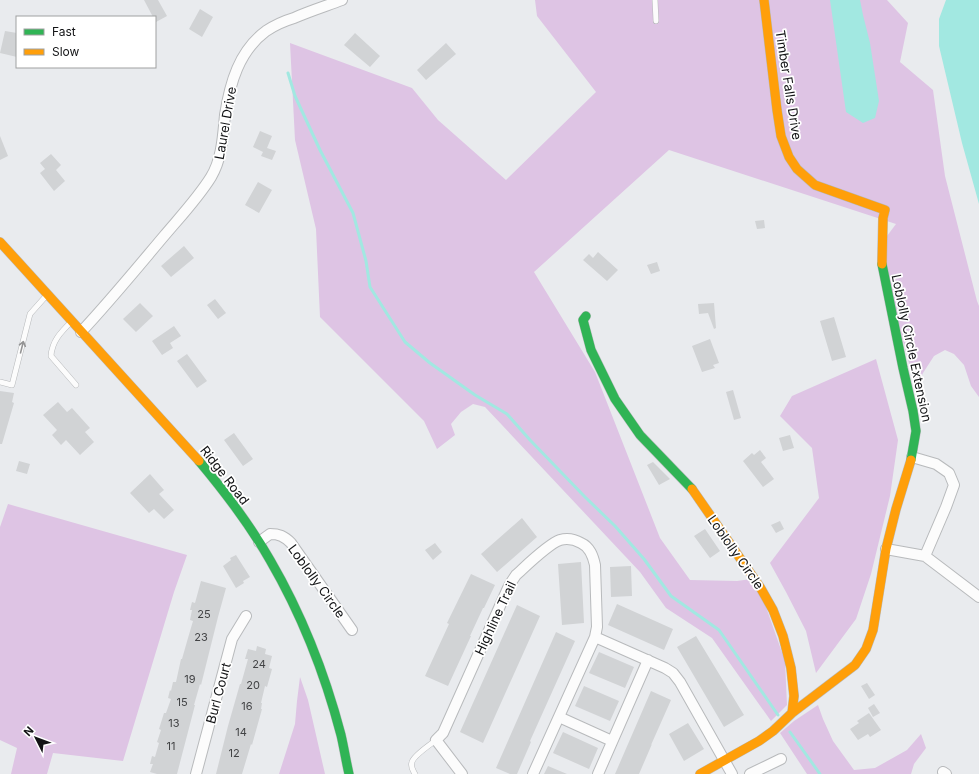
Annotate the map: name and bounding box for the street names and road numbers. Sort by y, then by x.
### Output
street label: Timber Falls Drive [772,29,806,141]
street label: Laurel Drive [211,85,239,161]
street label: Loblolly Circle Extension [889,273,935,423]
street label: Ridge Road [197,442,253,508]
street label: Loblolly Circle [705,512,767,592]
street label: Loblolly Circle [285,541,349,621]
street label: Highline Trail [471,578,519,658]
street label: Burl Court [202,661,234,725]

